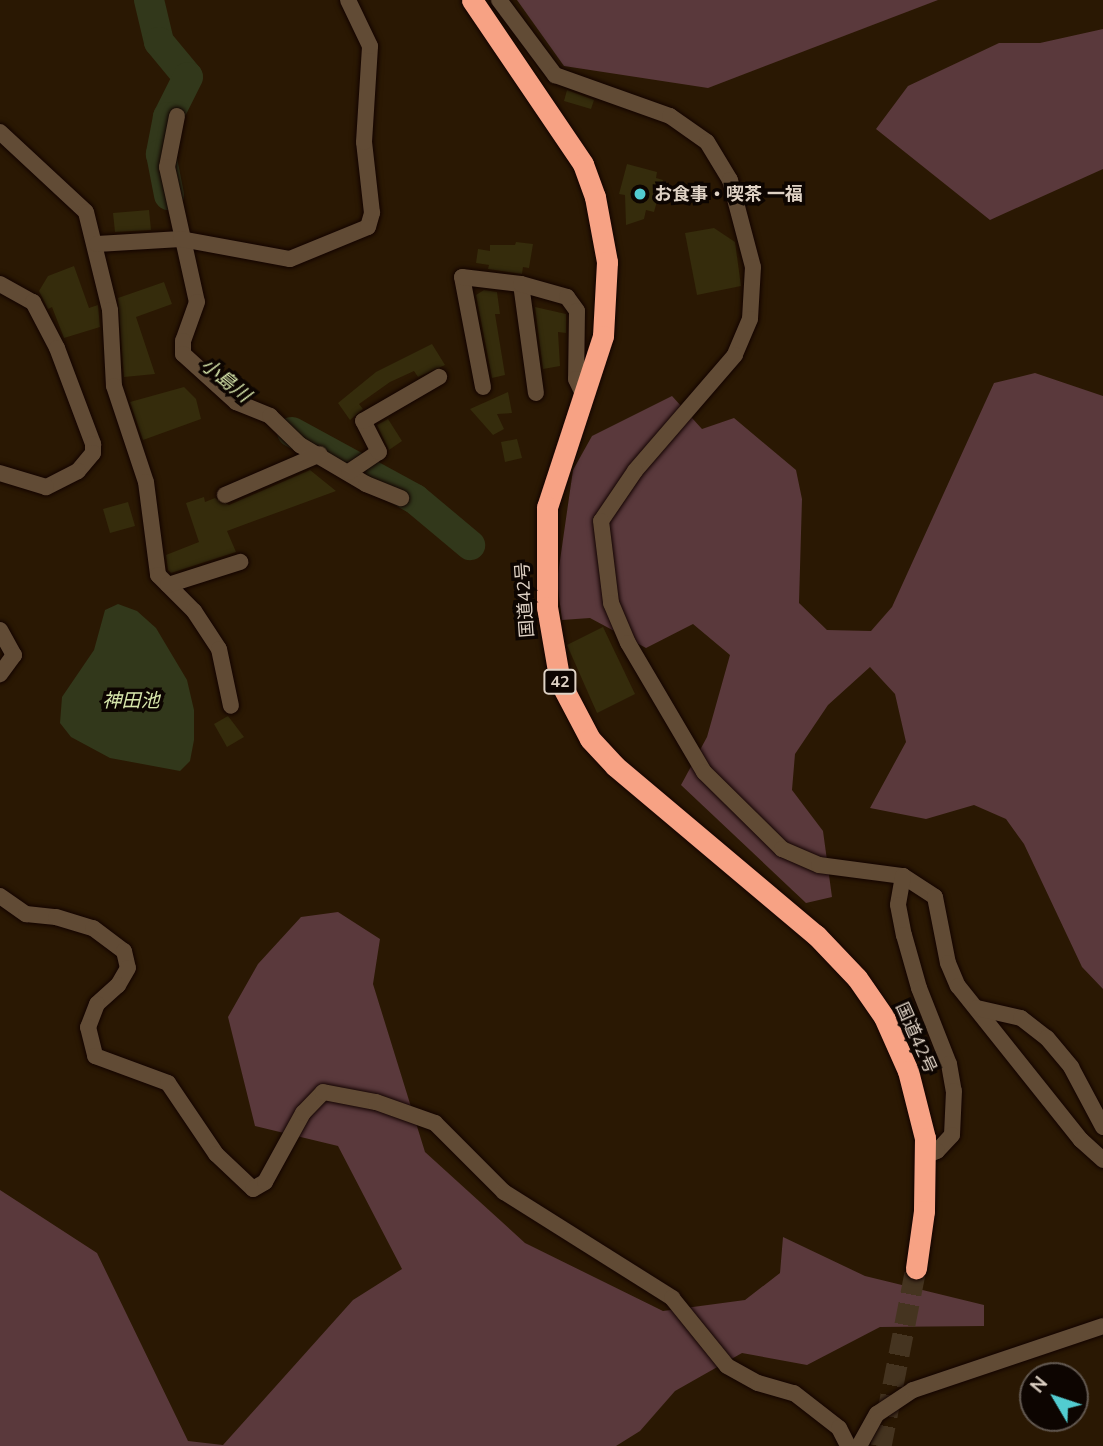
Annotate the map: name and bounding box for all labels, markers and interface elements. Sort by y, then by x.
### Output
place label: お食事・喫茶 一福 [654,183,803,205]
marker: お食事・喫茶 一福 [632,186,648,202]
water label: 小島川 [196,354,254,408]
street label: 国道42号 [512,562,538,638]
road number: 42 [542,670,578,694]
water label: 神田池 [103,691,159,713]
street label: 国道42号 [891,999,941,1077]
north arrow [1019,1362,1089,1432]
text: N [1025,1371,1054,1399]

